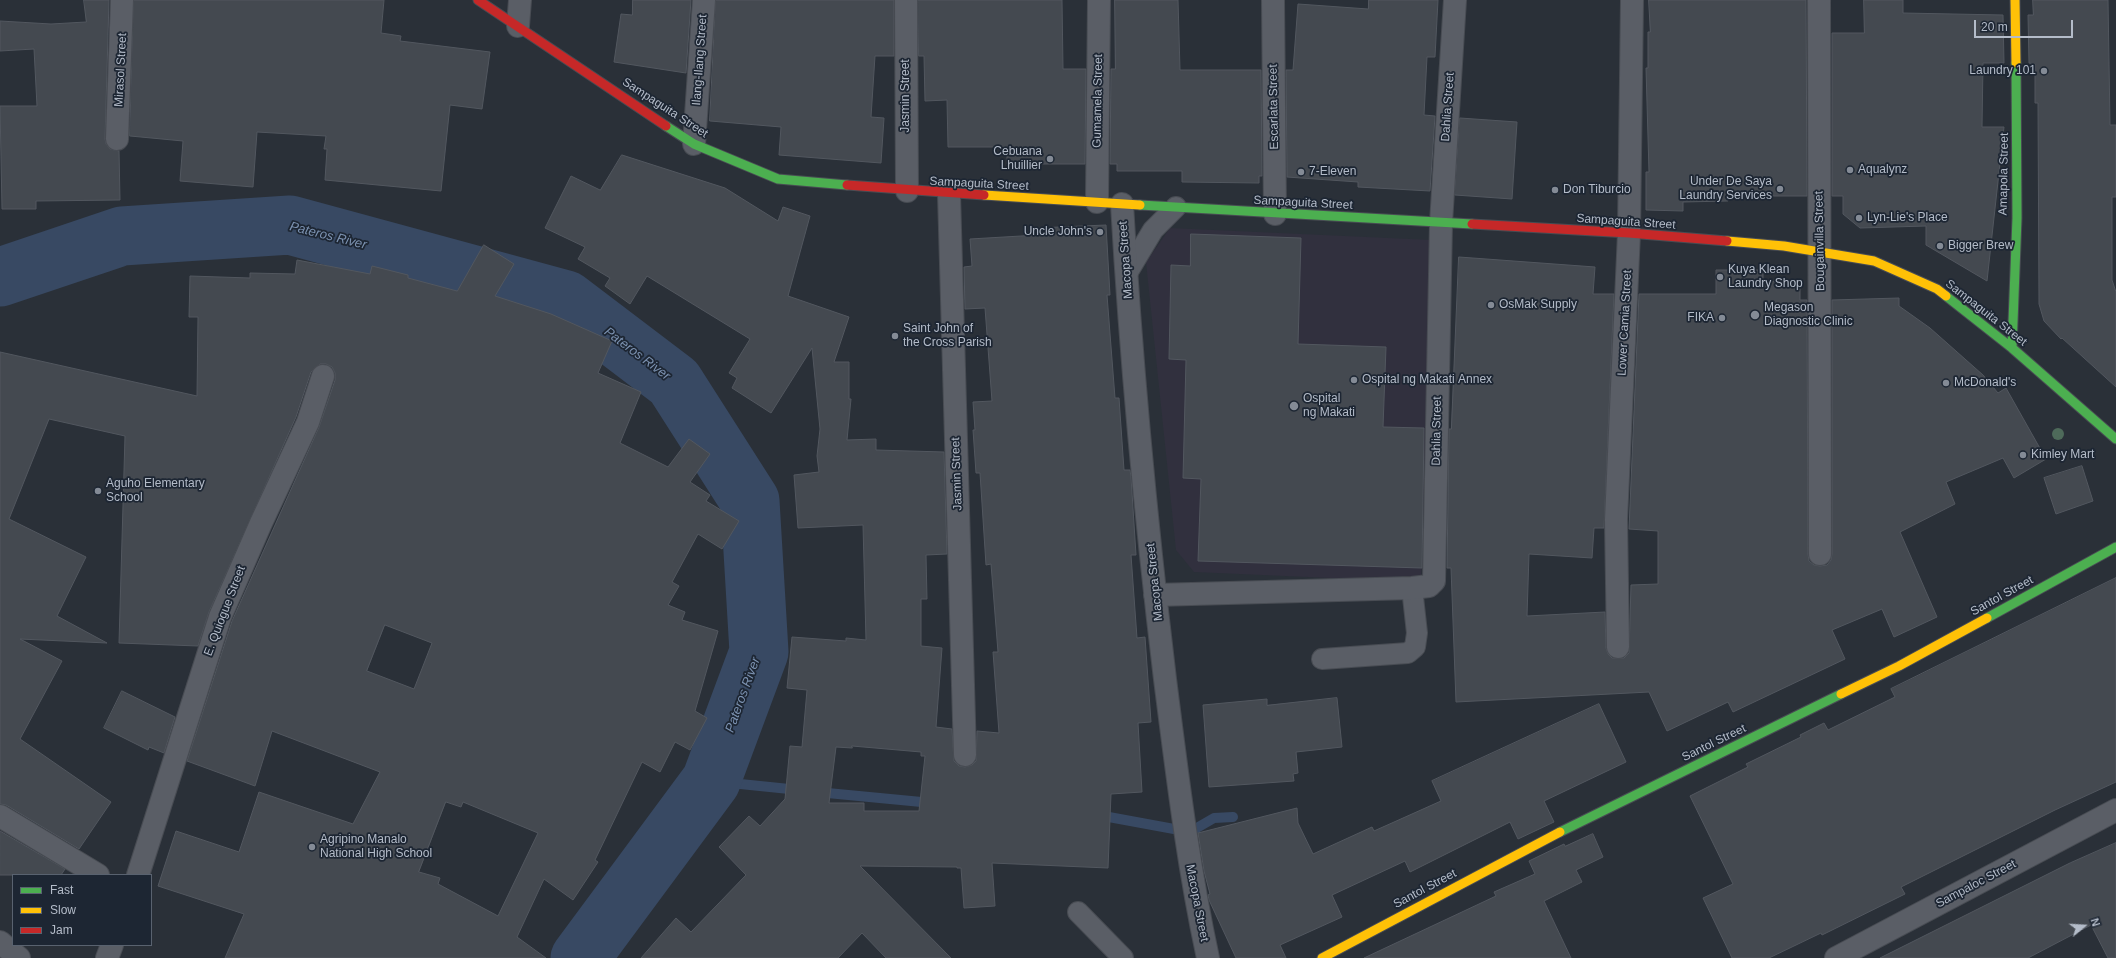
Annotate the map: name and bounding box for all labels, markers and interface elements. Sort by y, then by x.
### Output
scale bar [1976,12,2075,38]
street label: Ilang-Ilang Street [690,14,710,106]
text: 20 m [1981,20,2008,34]
street label: Mirasol Street [112,33,130,107]
street label: Gumamela Street [1090,54,1106,148]
street label: Jasmin Street [899,59,913,133]
street label: Escarlata Street [1266,64,1282,150]
place label: Laundry 101 [1969,64,2036,78]
marker: Laundry 101 [2039,66,2049,76]
street label: Dahlia Street [1438,72,1458,142]
street label: Sampaguita Street [619,75,711,141]
street label: Amapola Street [1996,133,2012,215]
place label: Cebuana Lhuillier [993,145,1042,173]
marker: Cebuana Lhuillier [1045,154,1055,164]
place label: Aqualynz [1858,163,1907,177]
place label: 7-Eleven [1309,165,1356,179]
marker: Aqualynz [1845,165,1855,175]
marker: 7-Eleven [1296,167,1306,177]
street label: Sampaguita Street [929,174,1029,194]
place label: Under De Saya Laundry Services [1679,175,1772,203]
place label: Don Tiburcio [1563,183,1631,197]
marker: Under De Saya Laundry Services [1775,184,1785,194]
marker: Don Tiburcio [1550,185,1560,195]
street label: Bougainvilla Street [1812,191,1828,291]
street label: Sampaguita Street [1253,193,1353,213]
street label: Sampaguita Street [1576,211,1676,233]
place label: Lyn-Lie's Place [1867,211,1948,225]
marker: Lyn-Lie's Place [1854,213,1864,223]
water label: Pateros River [288,219,368,253]
street label: Macopa Street [1116,221,1136,299]
place label: Uncle John's [1024,225,1092,239]
marker: Uncle John's [1095,227,1105,237]
place label: Bigger Brew [1948,239,2013,253]
marker: Bigger Brew [1935,241,1945,251]
place label: Kuya Klean Laundry Shop [1728,263,1803,291]
street label: Lower Camia Street [1615,270,1635,376]
marker: Kuya Klean Laundry Shop [1715,272,1725,282]
street label: Sampaguita Street [1942,277,2030,349]
place label: OsMak Supply [1499,298,1577,312]
marker: OsMak Supply [1486,300,1496,310]
place label: Megason Diagnostic Clinic [1764,301,1853,329]
marker: Megason Diagnostic Clinic [1749,309,1761,321]
place label: FIKA [1687,311,1714,325]
marker: FIKA [1717,313,1727,323]
place label: Saint John of the Cross Parish [903,322,992,350]
water label: Pateros River [601,324,673,384]
marker: Saint John of the Cross Parish [890,331,900,341]
place label: Ospital ng Makati Annex [1362,373,1492,387]
marker: Ospital ng Makati Annex [1349,375,1359,385]
place label: McDonald's [1954,376,2016,390]
marker: McDonald's [1941,378,1951,388]
place label: Ospital ng Makati [1303,392,1355,420]
street label: Dahlia Street [1429,396,1445,466]
marker: Ospital ng Makati [1288,400,1300,412]
street label: Jasmin Street [949,437,965,511]
place label: Kimley Mart [2031,448,2094,462]
marker: Kimley Mart [2018,450,2028,460]
place label: Aguho Elementary School [106,477,205,505]
marker: Aguho Elementary School [93,486,103,496]
street label: Macopa Street [1144,542,1166,622]
street label: E. Quiogue Street [201,564,249,658]
street label: Santol Street [1968,573,2036,619]
water label: Pateros River [722,655,764,735]
street label: Santol Street [1680,721,1748,765]
place label: Agripino Manalo National High School [320,833,432,861]
marker: Agripino Manalo National High School [307,842,317,852]
street label: Sampaloc Street [1933,857,2019,911]
street label: Macopa Street [1182,863,1212,943]
street label: Santol Street [1391,866,1459,912]
legend [12,874,152,946]
text: Fast [50,883,73,897]
text: Slow [50,903,76,917]
north arrow [2064,906,2104,946]
text: N [2088,917,2102,928]
text: Jam [50,923,73,937]

